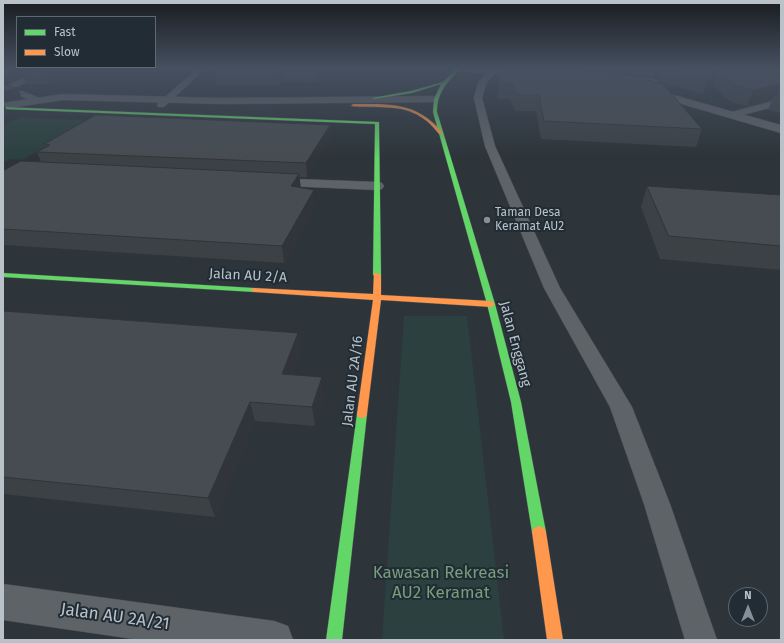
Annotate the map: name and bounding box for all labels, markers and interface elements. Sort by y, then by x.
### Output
legend [16,16,156,68]
text: Fast [54,25,76,39]
text: Slow [54,45,80,59]
place label: Taman Desa Keramat AU2 [495,206,564,234]
marker: Taman Desa Keramat AU2 [482,215,492,225]
street label: Jalan AU 2/A [209,266,287,286]
street label: Jalan Enggang [495,299,535,389]
street label: Jalan AU 2A/16 [339,335,367,427]
park label: Kawasan Rekreasi AU2 Keramat [373,563,509,603]
north arrow [728,587,768,627]
text: N [744,589,752,602]
street label: Jalan AU 2A/21 [59,599,171,635]

